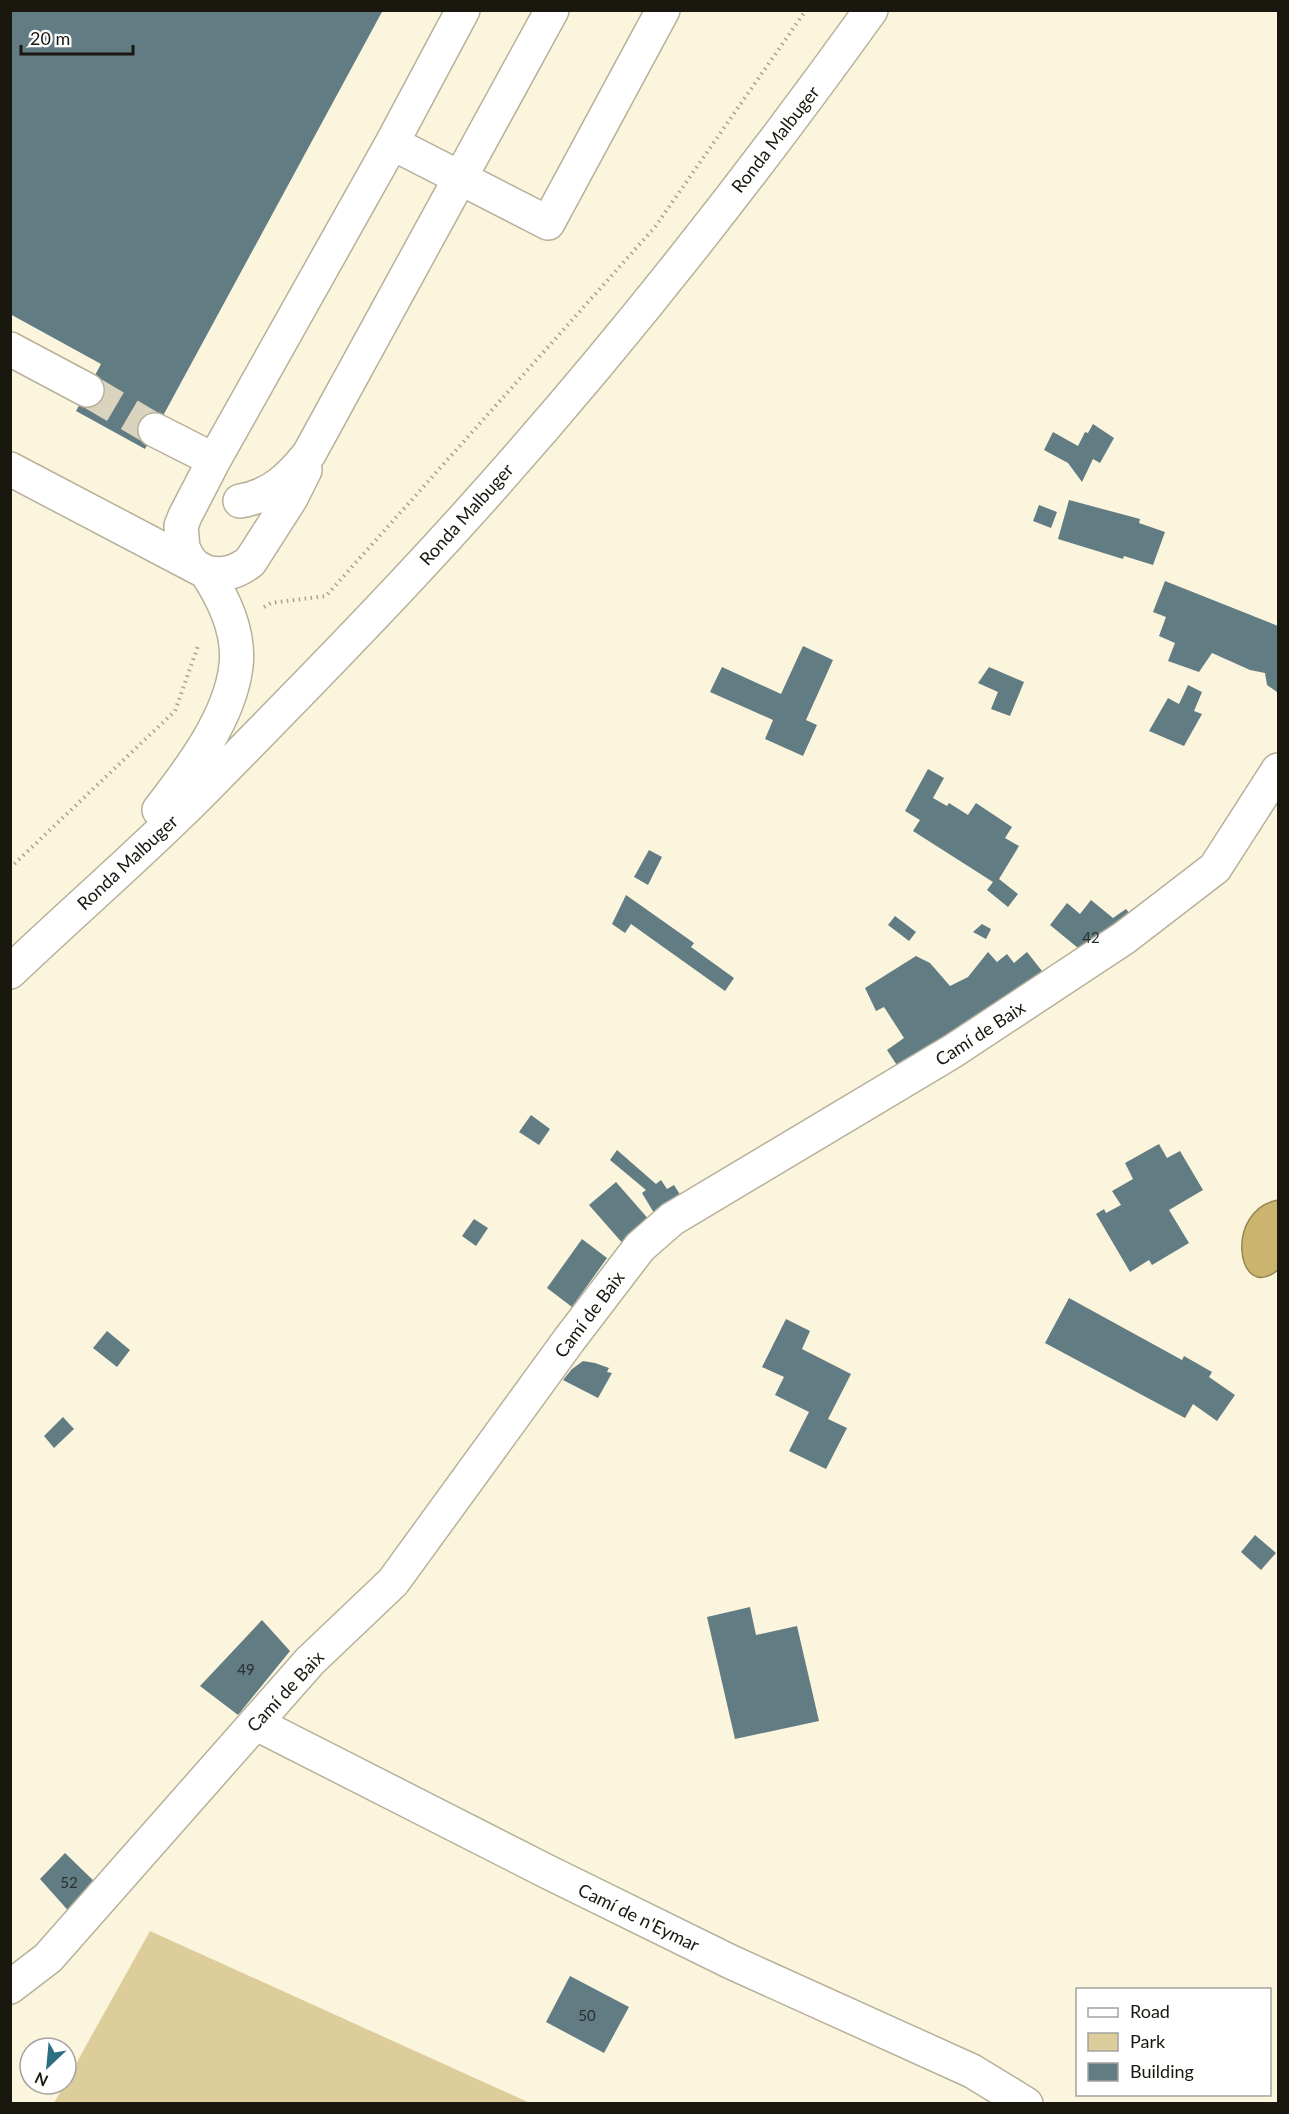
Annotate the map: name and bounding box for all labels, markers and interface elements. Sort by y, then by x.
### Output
scale bar [21,18,134,56]
text: 20 m [30,27,70,49]
street label: Ronda Malbuger [726,81,824,197]
street label: Ronda Malbuger [414,458,518,570]
street label: Ronda Malbuger [72,809,182,914]
house number: 42 [1082,928,1100,946]
street label: Camí de Baix [931,996,1029,1070]
street label: Camí de Baix [549,1266,629,1362]
street label: Camí de Baix [242,1646,328,1736]
house number: 49 [237,1660,255,1678]
house number: 52 [60,1873,78,1891]
street label: Camí de n'Eymar [575,1878,704,1956]
legend [1076,1988,1271,2096]
text: Road [1130,2000,1170,2022]
house number: 50 [578,2006,596,2024]
text: Park [1130,2030,1166,2052]
north arrow [18,2036,78,2096]
text: Building [1130,2060,1194,2082]
text: N [32,2069,51,2091]

